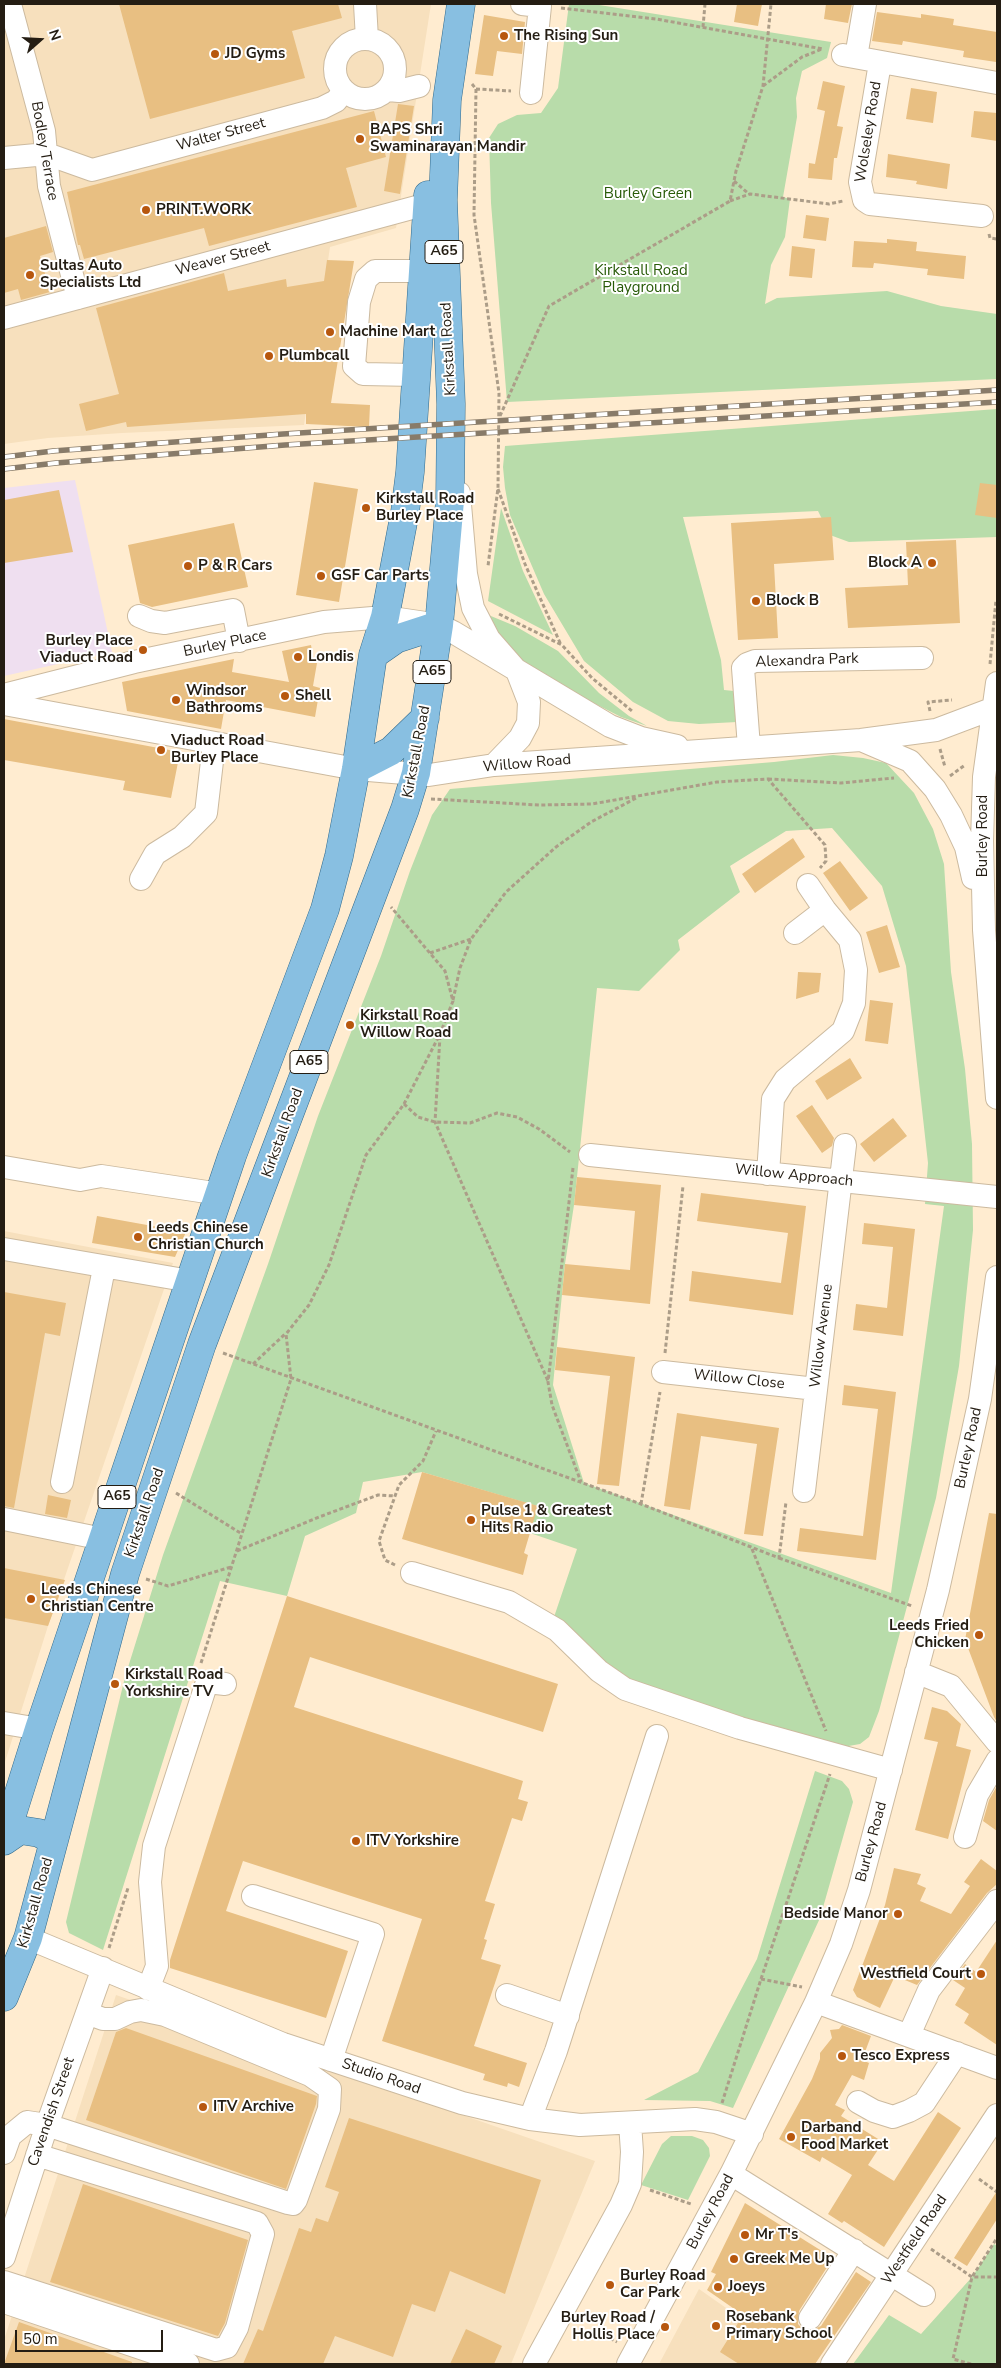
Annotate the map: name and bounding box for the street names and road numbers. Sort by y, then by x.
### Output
street label: Wolseley Road [852,80,886,184]
street label: Bodley Terrace [26,100,62,202]
street label: Walter Street [175,115,267,155]
street label: Weaver Street [174,238,272,280]
road number: A65 [425,240,463,264]
street label: Kirkstall Road [438,302,460,396]
street label: Burley Place [182,626,268,662]
street label: Alexandra Park [755,650,859,672]
road number: A65 [413,660,451,684]
street label: Kirkstall Road [399,704,435,800]
street label: Willow Road [482,751,572,777]
street label: Burley Road [974,795,992,877]
road number: A65 [290,1050,328,1074]
street label: Kirkstall Road [259,1086,307,1180]
street label: Willow Approach [734,1161,854,1191]
street label: Willow Avenue [807,1283,837,1389]
street label: Willow Close [693,1366,785,1394]
street label: Burley Road [952,1406,986,1490]
street label: Kirkstall Road [121,1466,169,1560]
road number: A65 [98,1485,136,1508]
street label: Burley Road [853,1800,891,1884]
street label: Kirkstall Road [14,1856,58,1950]
street label: Cavendish Street [25,2055,79,2169]
street label: Studio Road [339,2055,423,2099]
street label: Burley Road [684,2171,738,2253]
street label: Westfield Road [878,2192,952,2288]

